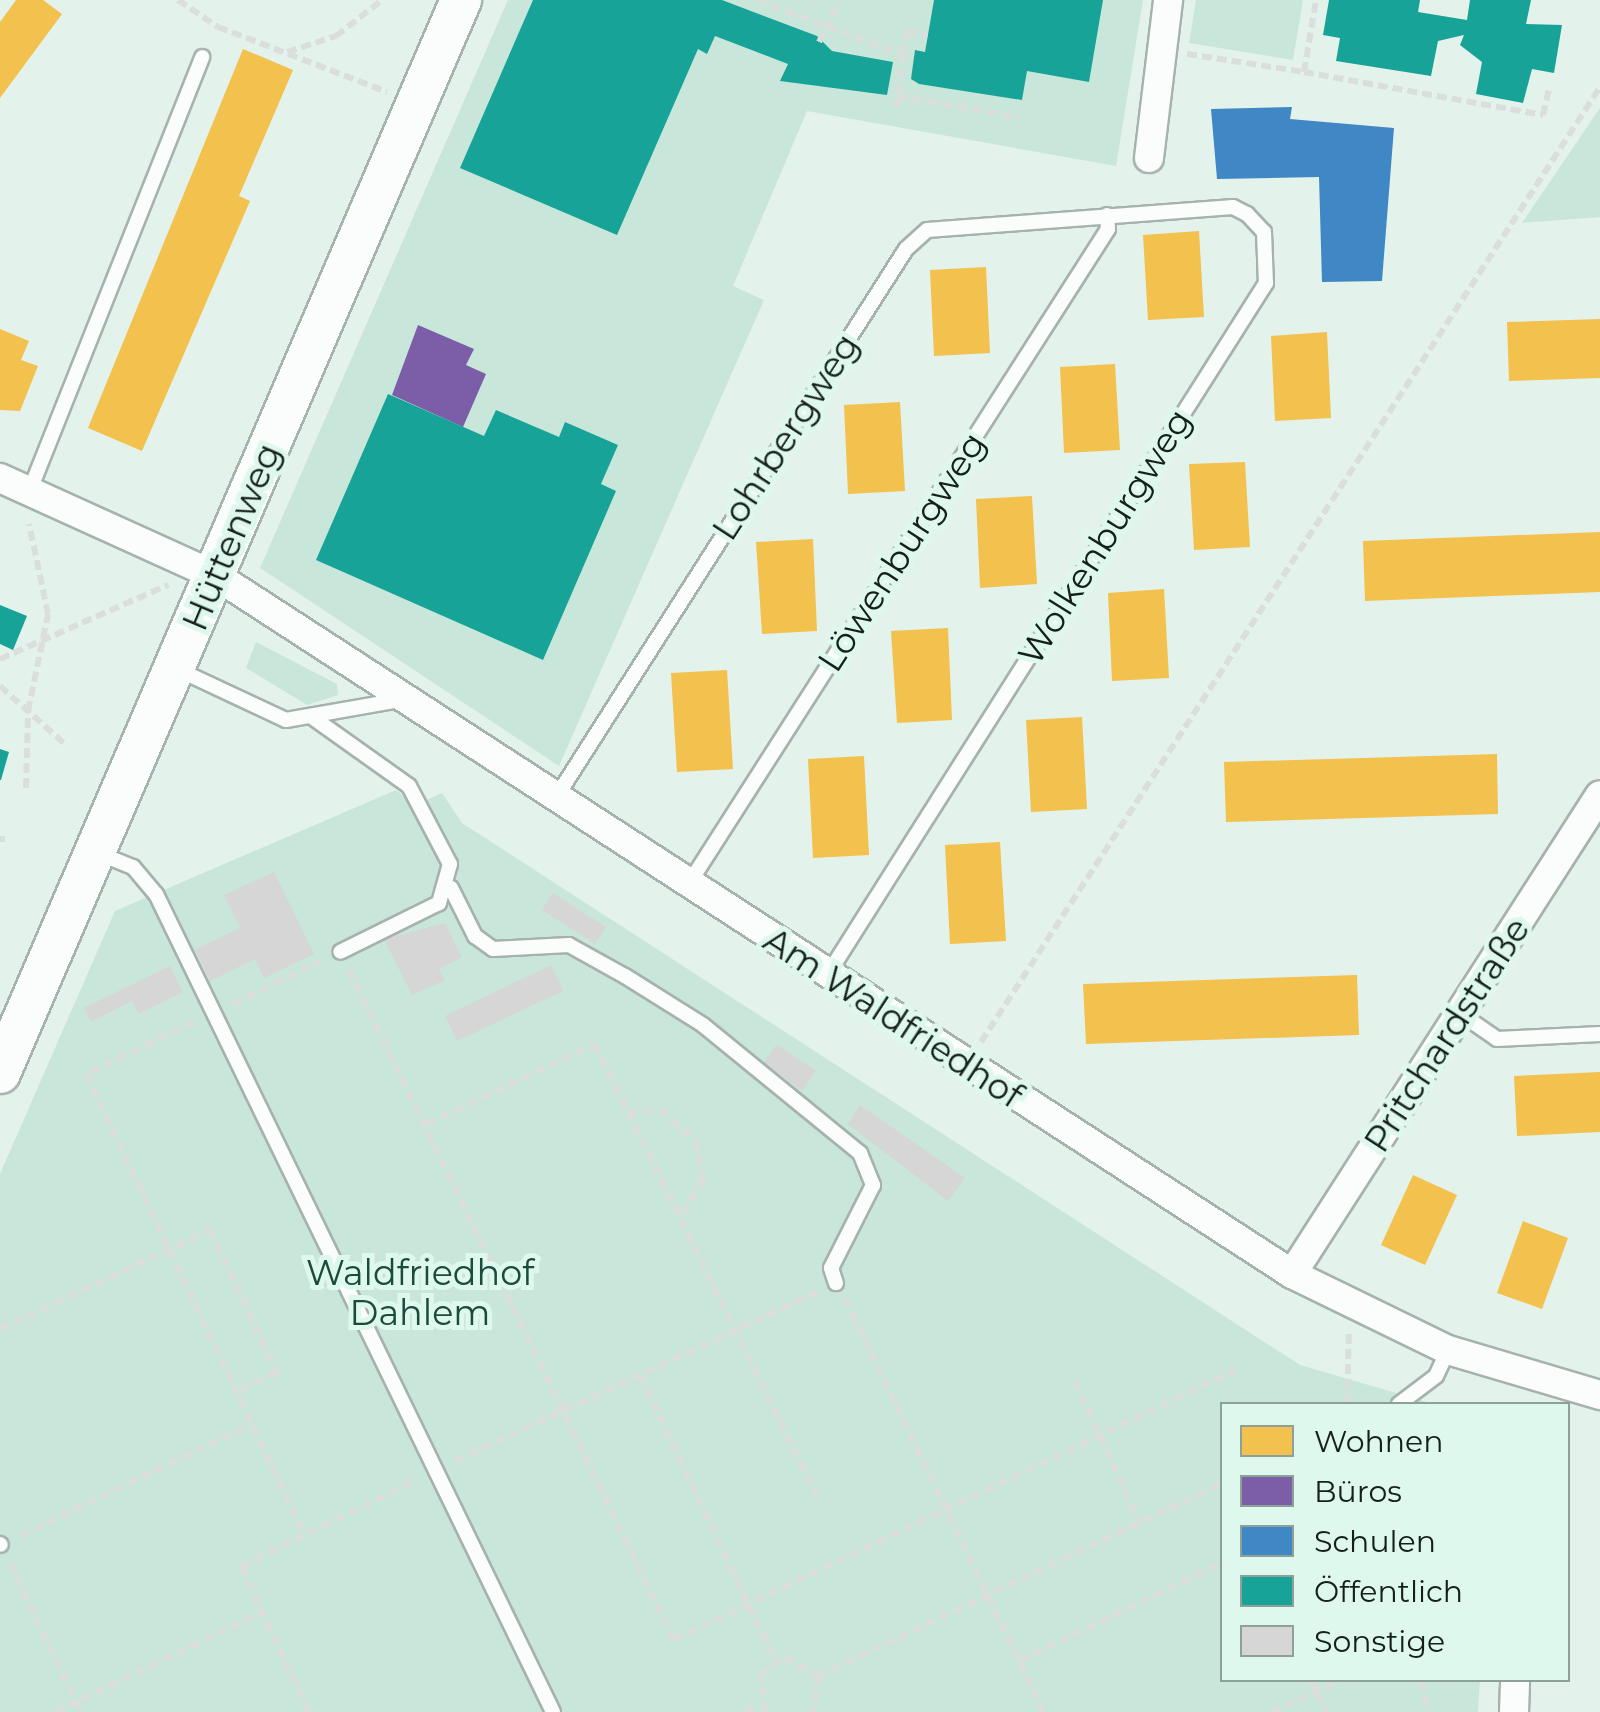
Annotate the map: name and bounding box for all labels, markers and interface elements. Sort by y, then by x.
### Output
street label: Lohrbergweg [704,326,868,548]
street label: Wolkenburgweg [1009,401,1201,673]
street label: Löwenburgweg [809,424,995,680]
street label: Hüttenweg [174,437,290,637]
street label: Pritchardstraße [1356,910,1538,1160]
street label: Am Waldfriedhof [756,919,1030,1117]
park label: Waldfriedhof Dahlem [306,1252,534,1334]
legend [1220,1402,1570,1682]
text: Wohnen [1314,1423,1443,1460]
text: Büros [1314,1473,1402,1510]
text: Schulen [1314,1523,1436,1560]
text: Öffentlich [1314,1573,1463,1610]
text: Sonstige [1314,1623,1445,1660]

